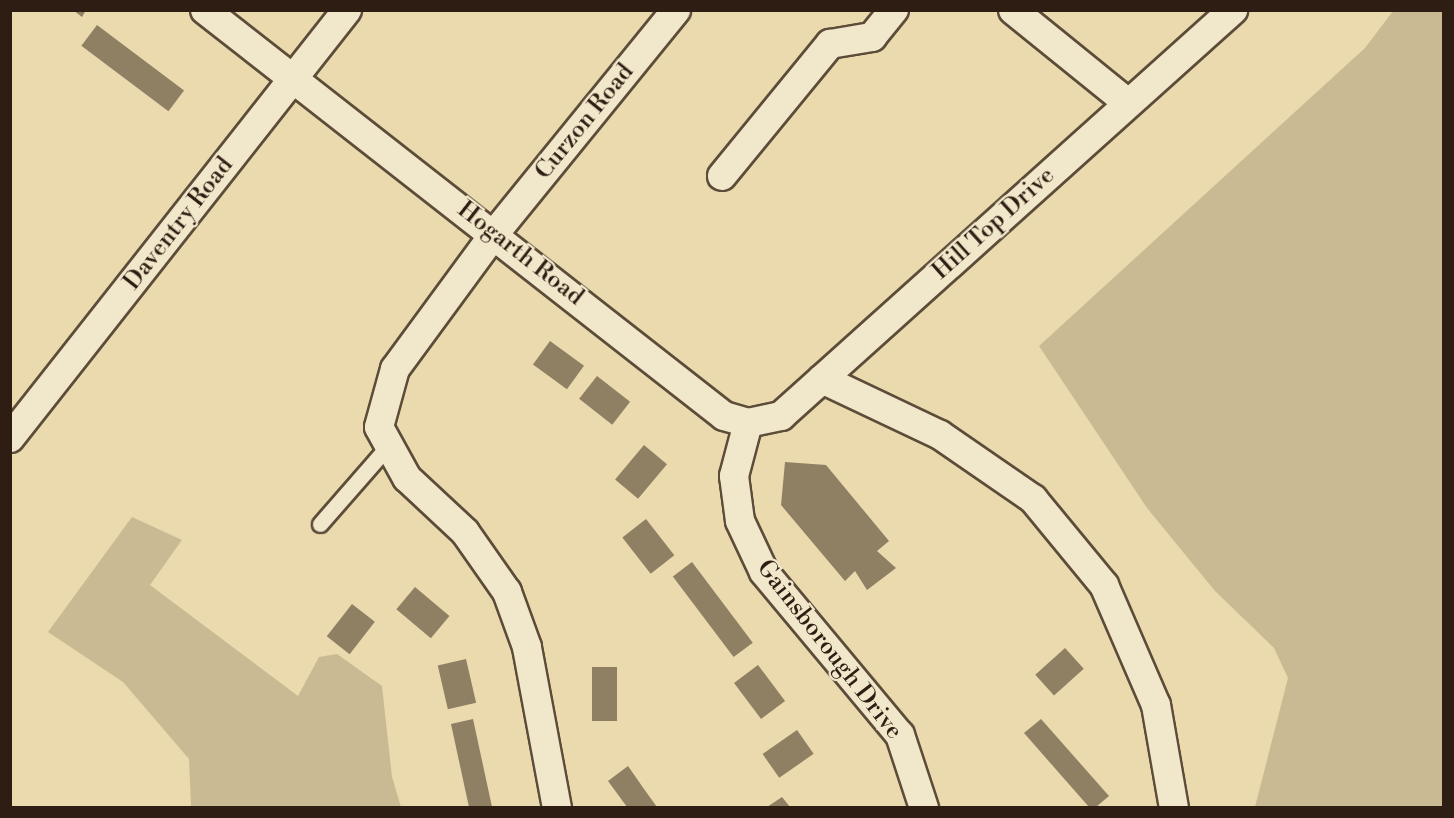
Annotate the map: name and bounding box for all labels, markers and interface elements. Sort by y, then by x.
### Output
street label: Curzon Road [530,58,640,186]
street label: Daventry Road [118,152,240,296]
street label: Hill Top Drive [927,162,1061,286]
street label: Hogarth Road [451,196,589,312]
street label: Gainsborough Drive [750,555,908,745]

